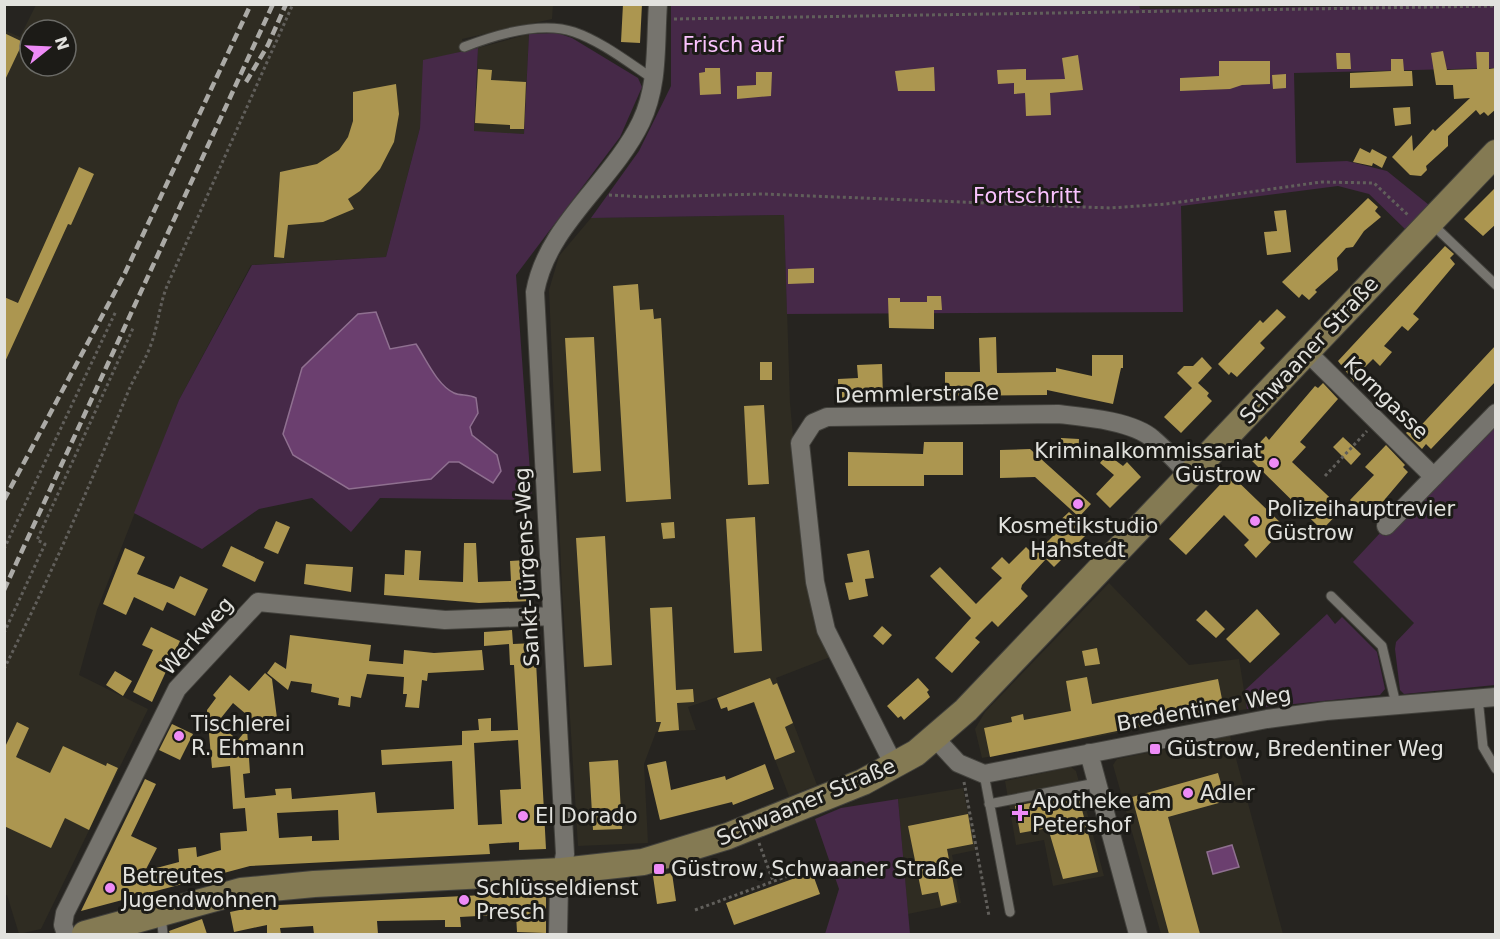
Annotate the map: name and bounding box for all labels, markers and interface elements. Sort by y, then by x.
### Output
north arrow [18,18,78,78]
park label: Frisch auf [682,33,784,57]
text: N [51,34,73,53]
park label: Fortschritt [973,184,1081,208]
street label: Schwaaner Straße [1235,272,1383,428]
street label: Korngasse [1339,352,1433,444]
street label: Demmlerstraße [835,381,999,407]
place label: Kriminalkommissariat Güstrow [1034,439,1262,487]
marker: Kriminalkommissariat Güstrow [1267,456,1281,470]
street label: Sankt-Jürgens-Weg [510,467,544,667]
marker: Kosmetikstudio Hahstedt [1071,497,1085,511]
place label: Polizeihauptrevier Güstrow [1267,497,1456,545]
place label: Kosmetikstudio Hahstedt [998,514,1158,562]
marker: Polizeihauptrevier Güstrow [1248,514,1262,528]
street label: Werkweg [156,592,238,680]
street label: Bredentiner Weg [1115,682,1293,736]
place label: Tischlerei R. Ehmann [190,712,305,760]
marker: Tischlerei R. Ehmann [172,729,186,743]
place label: Güstrow, Bredentiner Weg [1167,737,1444,761]
marker: Güstrow, Bredentiner Weg [1148,742,1162,756]
street label: Schwaaner Straße [713,753,899,851]
place label: Adler [1200,781,1255,805]
marker: Adler [1181,786,1195,800]
place label: Apotheke am Petershof [1032,789,1171,837]
place label: El Dorado [535,804,637,828]
marker: Apotheke am Petershof [1013,806,1027,820]
marker: El Dorado [516,809,530,823]
place label: Güstrow, Schwaaner Straße [671,857,963,881]
marker: Güstrow, Schwaaner Straße [652,862,666,876]
place label: Betreutes Jugendwohnen [120,864,277,912]
place label: Schlüsseldienst Presch [476,876,639,924]
marker: Betreutes Jugendwohnen [103,881,117,895]
marker: Schlüsseldienst Presch [457,893,471,907]

